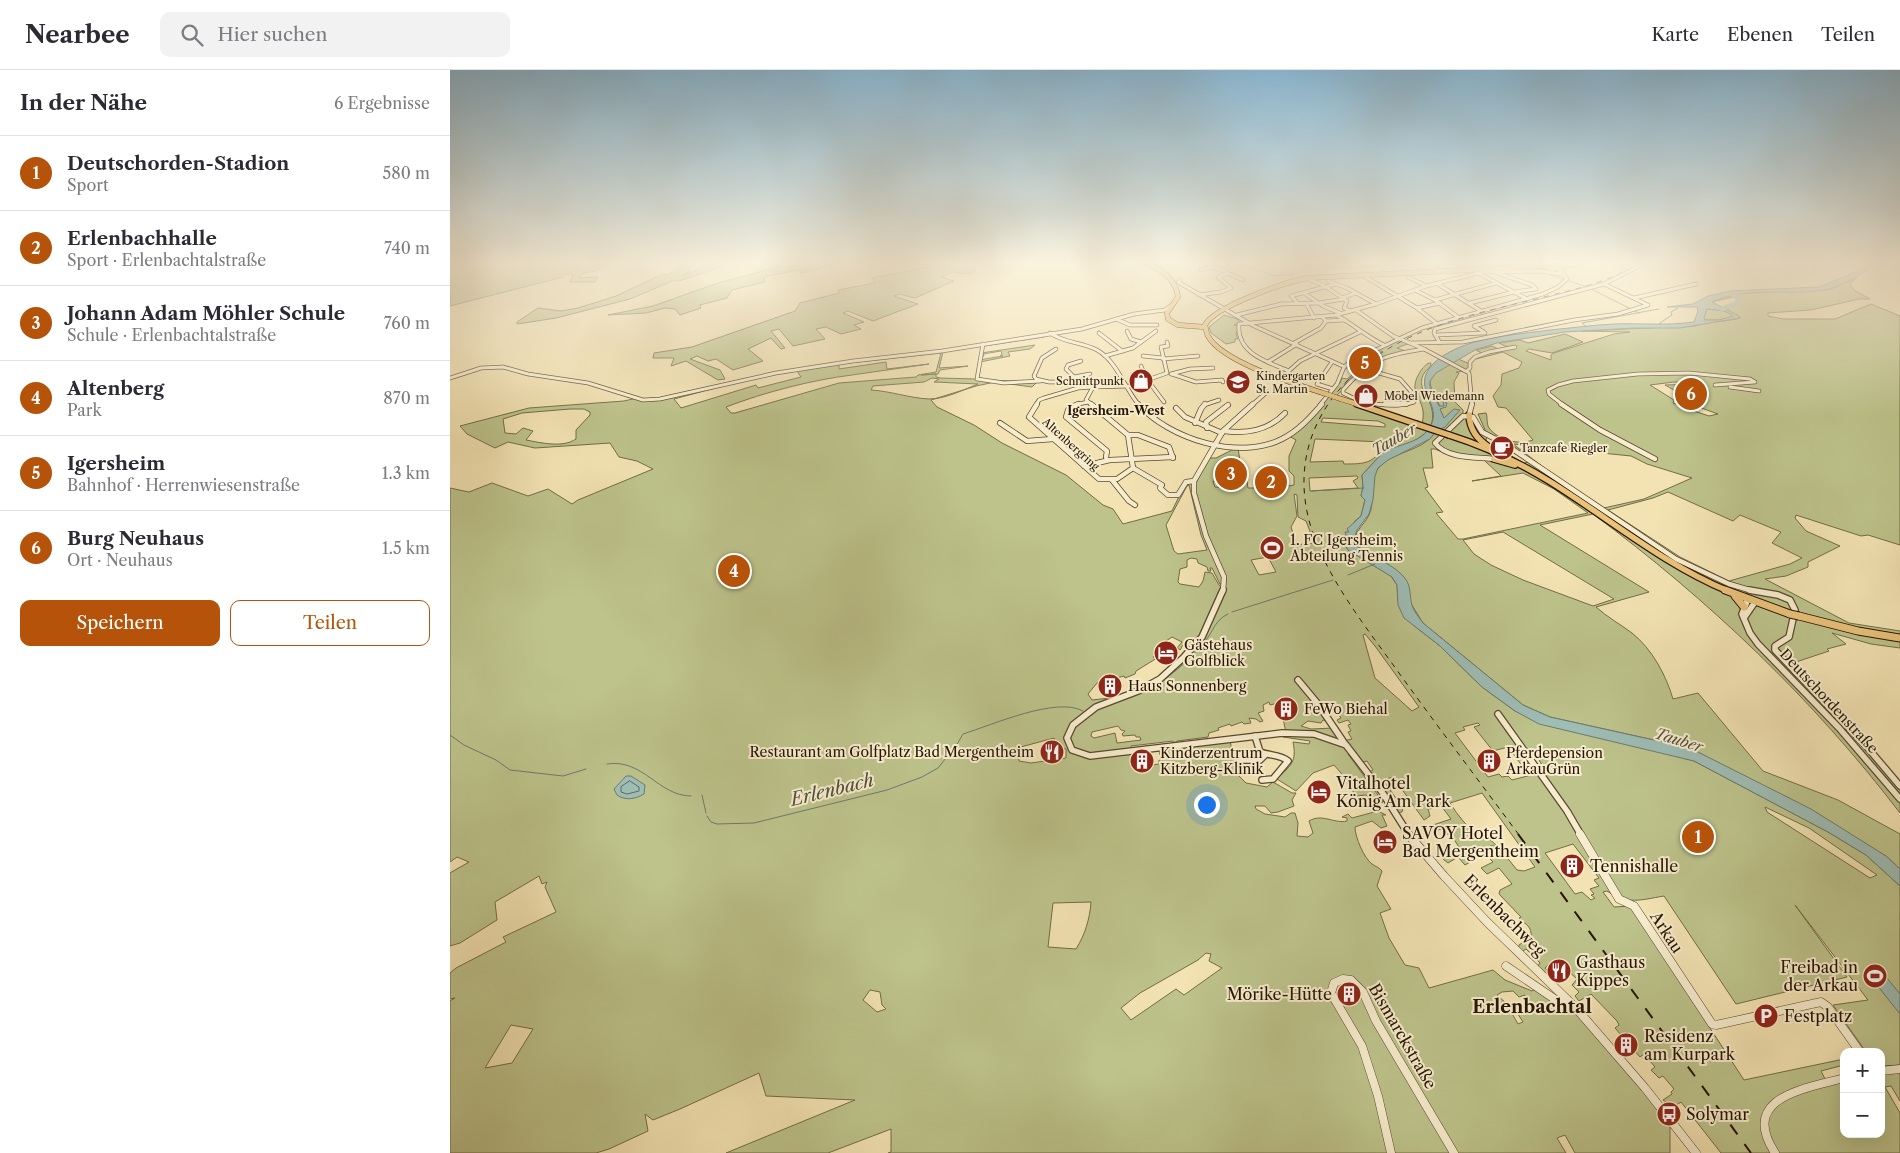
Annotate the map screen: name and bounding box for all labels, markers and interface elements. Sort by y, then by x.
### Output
search box [160,12,510,57]
text: Nearbee [25,20,130,49]
icon: search [178,21,206,49]
text: Hier suchen [218,23,327,46]
text: Karte [1651,24,1699,46]
text: Ebenen [1727,24,1793,46]
text: Teilen [1821,24,1875,46]
text: In der Nähe [20,90,147,115]
text: 6 Ergebnisse [334,93,430,113]
text: Deutschorden-Stadion [67,152,289,175]
text: 1 [32,163,40,183]
text: 580 m [383,163,430,183]
text: Sport [67,175,109,195]
text: Erlenbachhalle [67,227,217,250]
text: 2 [31,238,41,258]
text: 740 m [384,238,430,258]
text: Sport · Erlenbachtalstraße [67,250,266,270]
text: Johann Adam Möhler Schule [67,302,345,325]
text: 3 [31,313,41,333]
text: 760 m [384,313,430,333]
text: Schule · Erlenbachtalstraße [67,325,276,345]
pin: 5 [1349,344,1381,382]
shop icon: Schnittpunkt [1128,368,1154,394]
school or university icon: Kindergarten St. Martin [1225,369,1251,395]
place label: Kindergarten St. Martin [1256,369,1325,396]
place label: Schnittpunkt [1056,374,1124,388]
pin: 6 [1675,375,1707,413]
text: Altenberg [67,377,164,400]
shop icon: Möbel Wiedemann [1353,383,1379,409]
text: 4 [31,388,41,408]
text: 870 m [383,388,430,408]
place label: Möbel Wiedemann [1384,389,1485,403]
text: Park [67,400,102,420]
district label: Igersheim-West [1067,403,1165,418]
street label: Altenbergring [1039,414,1103,473]
water label: Tauber [1368,418,1421,460]
cafe icon: Tanzcafe Riegler [1489,435,1515,461]
place label: Tanzcafe Riegler [1520,441,1608,455]
text: Igersheim [67,452,165,475]
pin: 3 [1215,455,1247,493]
text: 5 [32,463,40,483]
text: 1.3 km [382,463,430,483]
pin: 2 [1255,463,1287,501]
text: Bahnhof · Herrenwiesenstraße [67,475,300,495]
text: Burg Neuhaus [67,527,204,550]
place label: 1. FC Igersheim, Abteilung Tennis [1289,531,1403,565]
sports icon: 1. FC Igersheim, Abteilung Tennis [1259,535,1285,561]
text: 6 [31,538,41,558]
text: 1.5 km [382,538,430,558]
text: Ort · Neuhaus [67,550,173,570]
pin: 4 [718,552,750,590]
button: Speichern [20,600,220,646]
button: Teilen [230,600,430,646]
place label: Gästehaus Golfblick [1184,636,1252,670]
hotel icon: Gästehaus Golfblick [1153,640,1179,666]
street label: Deutschordenstraße [1776,645,1882,757]
building icon: Haus Sonnenberg [1097,673,1123,699]
place label: Haus Sonnenberg [1128,677,1247,695]
building icon: FeWo Biehal [1273,696,1299,722]
place label: FeWo Biehal [1304,700,1388,718]
water label: Tauber [1653,724,1706,757]
restaurant icon: Restaurant am Golfplatz Bad Mergentheim [1039,739,1065,765]
place label: Restaurant am Golfplatz Bad Mergentheim [749,743,1034,761]
place label: Kinderzentrum Kitzberg-Klinik [1160,744,1264,778]
place label: Pferdepension ArkauGrün [1505,744,1603,778]
building icon: Kinderzentrum Kitzberg-Klinik [1129,748,1155,774]
building icon: Pferdepension ArkauGrün [1476,748,1502,774]
water label: Erlenbach [786,769,876,811]
place label: Vitalhotel König Am Park [1335,773,1451,811]
hotel icon: Vitalhotel König Am Park [1306,779,1332,805]
your location [1194,792,1220,818]
pin: 1 [1682,818,1714,856]
place label: SAVOY Hotel Bad Mergentheim [1402,823,1539,861]
hotel icon: SAVOY Hotel Bad Mergentheim [1372,829,1398,855]
building icon: Tennishalle [1559,853,1585,879]
place label: Tennishalle [1590,856,1678,876]
street label: Erlenbachweg [1460,870,1551,961]
street label: Arkau [1646,907,1688,957]
place label: Gasthaus Kippes [1576,952,1645,990]
place label: Freibad in der Arkau [1780,957,1858,995]
restaurant icon: Gasthaus Kippes [1546,958,1572,984]
sports icon: Freibad in der Arkau [1862,963,1888,989]
street label: Bismarckstraße [1365,980,1441,1092]
building icon: Mörike-Hütte [1336,981,1362,1007]
place label: Mörike-Hütte [1227,984,1332,1004]
district label: Erlenbachtal [1472,996,1592,1018]
parking icon: Festplatz [1753,1003,1779,1029]
place label: Festplatz [1784,1006,1852,1026]
place label: Residenz am Kurpark [1644,1026,1736,1064]
building icon: Residenz am Kurpark [1613,1032,1639,1058]
map controls [1840,1048,1885,1138]
button: + [1840,1048,1885,1093]
button: − [1840,1093,1885,1138]
bus stop icon: Solymar [1656,1101,1682,1127]
place label: Solymar [1686,1104,1749,1124]

